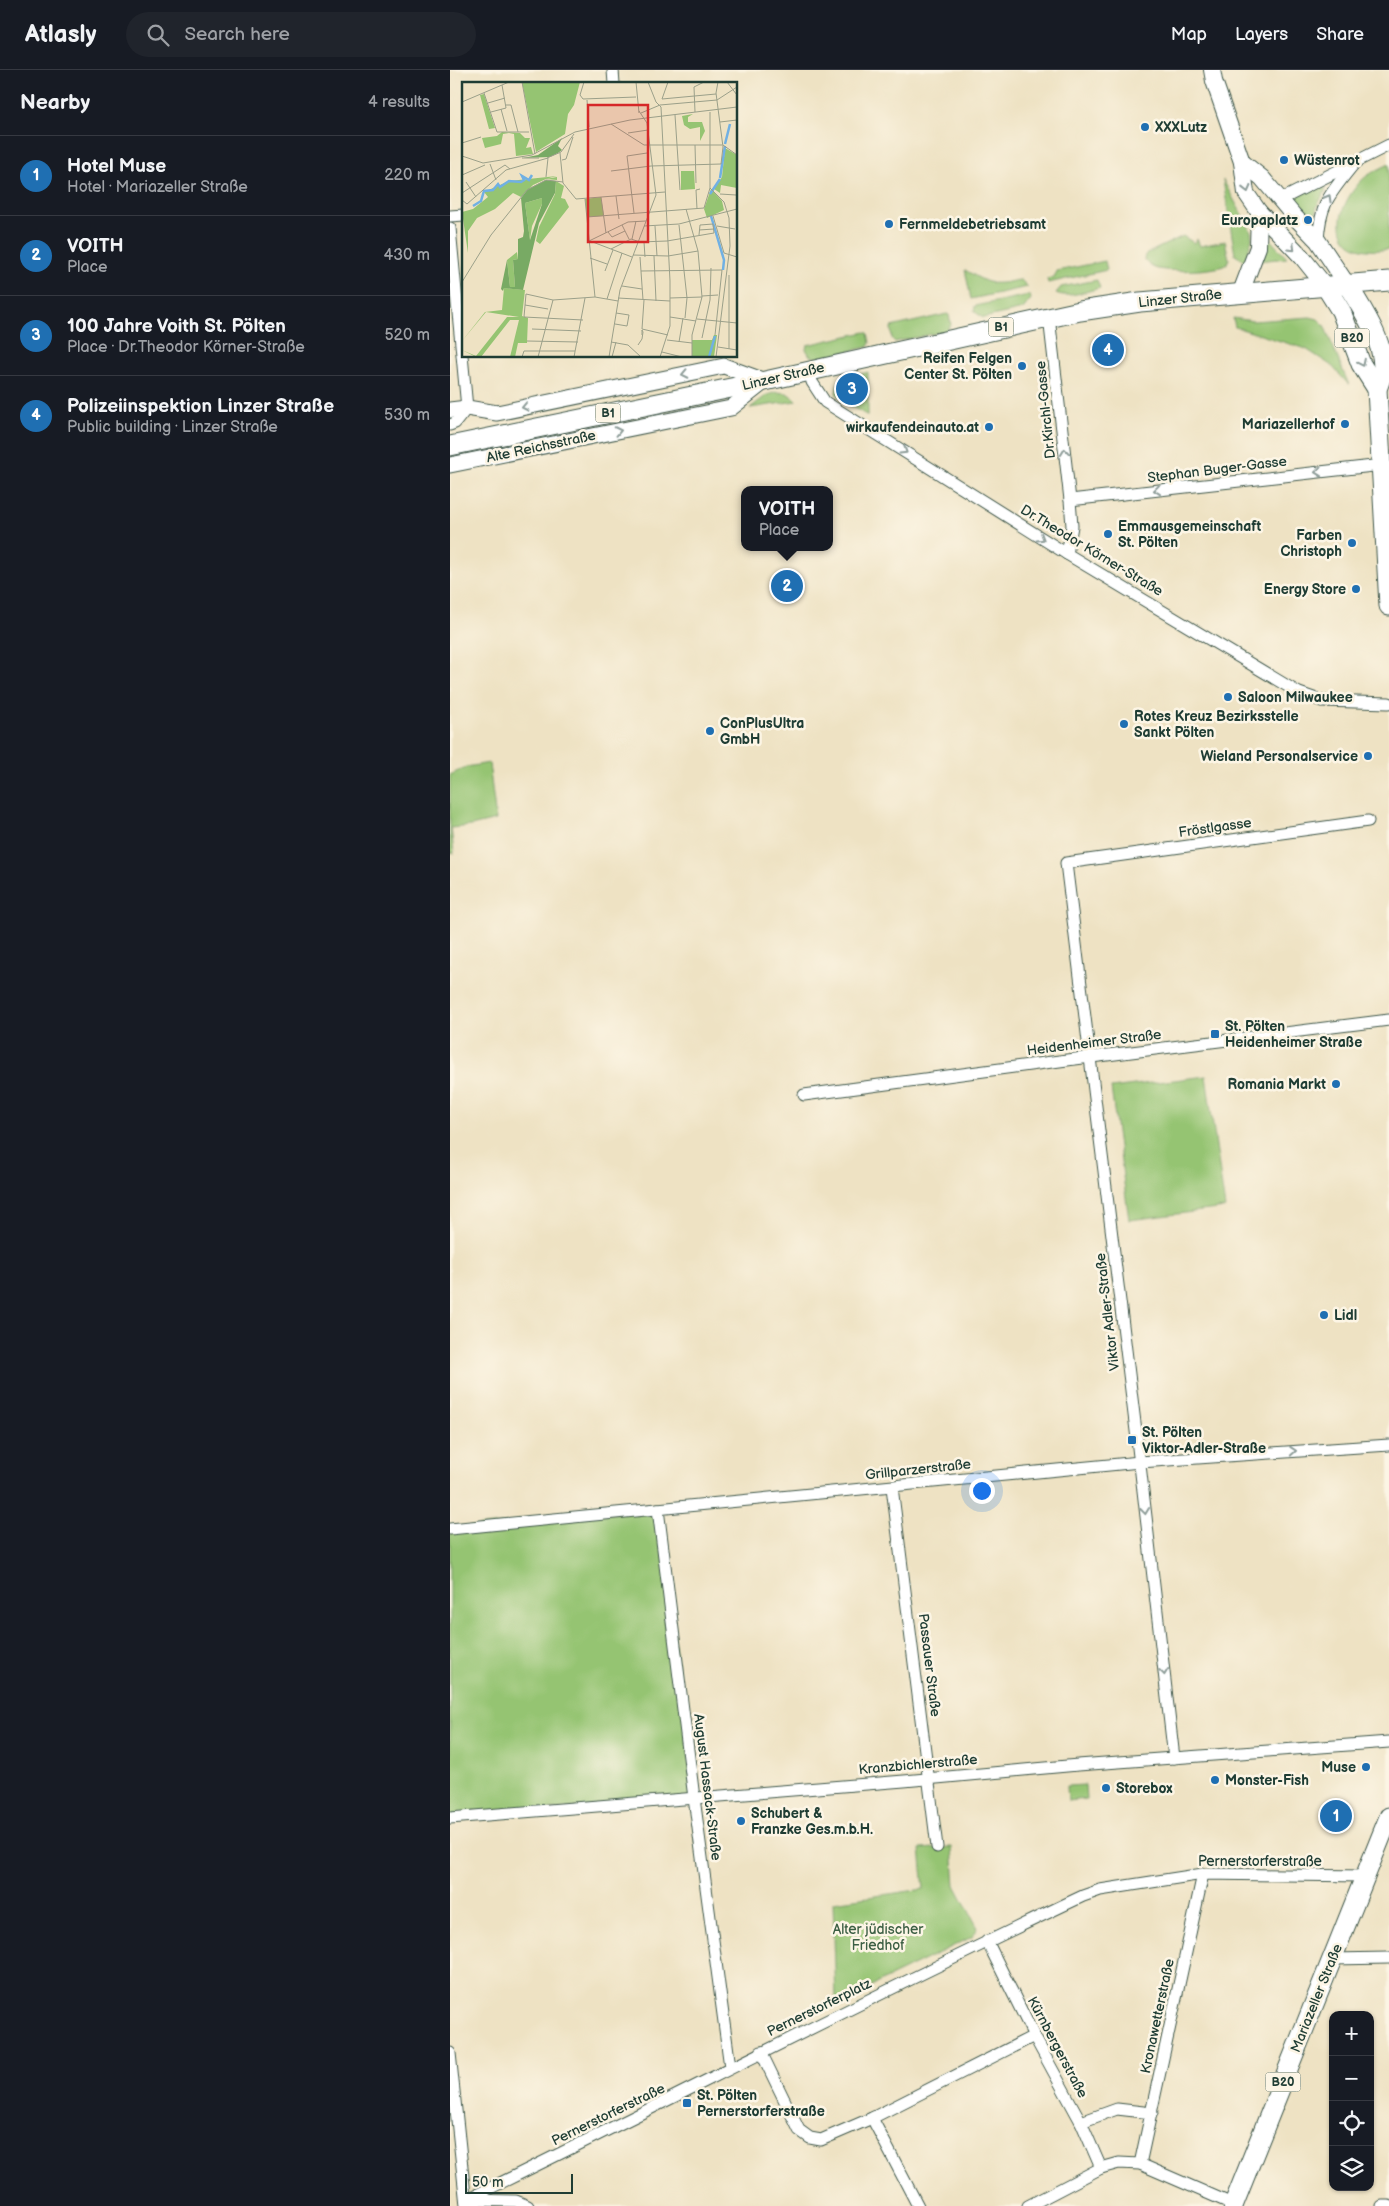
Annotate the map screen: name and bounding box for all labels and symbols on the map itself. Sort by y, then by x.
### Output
inset map [462,82,738,358]
place label: XXXLutz [1155,119,1207,136]
marker: XXXLutz [1139,121,1151,133]
place label: Wüstenrot [1294,152,1360,169]
marker: Wüstenrot [1278,154,1290,166]
one-way arrow [1241,184,1251,192]
one-way arrow [1322,194,1332,203]
place label: Europaplatz [1221,212,1298,229]
marker: Europaplatz [1302,214,1314,226]
place label: Fernmeldebetriebsamt [899,216,1046,233]
marker: Fernmeldebetriebsamt [883,218,895,230]
one-way arrow [1287,242,1296,251]
street label: Linzer Straße [1137,286,1223,311]
road number: B1 [988,318,1014,336]
road number: B20 [1334,328,1370,348]
pin: 4 [1092,331,1124,369]
place label: Reifen Felgen Center St. Pölten [904,350,1012,383]
one-way arrow [1355,357,1365,366]
street label: Linzer Straße [740,359,826,394]
marker: Reifen Felgen Center St. Pölten [1016,360,1028,372]
street label: Dr.Kirchl-Gasse [1032,360,1059,460]
one-way arrow [680,369,689,379]
pin: 3 [836,370,868,408]
one-way arrow [521,401,530,412]
road number: B1 [596,403,620,422]
place label: Mariazellerhof [1242,416,1336,433]
marker: Mariazellerhof [1339,418,1351,430]
place label: wirkaufendeinauto.at [846,419,979,436]
marker: wirkaufendeinauto.at [983,421,995,433]
one-way arrow [613,426,622,437]
street label: Alte Reichsstraße [485,427,597,466]
one-way arrow [898,445,907,455]
one-way arrow [1060,447,1071,455]
street label: Stephan Buger-Gasse [1146,453,1288,486]
one-way arrow [1314,466,1322,477]
one-way arrow [1153,485,1161,496]
street label: Dr.Theodor Körner-Straße [1017,501,1166,600]
place label: Emmausgemeinschaft St. Pölten [1118,518,1261,551]
place label: Farben Christoph [1280,527,1342,560]
marker: Emmausgemeinschaft St. Pölten [1102,528,1114,540]
one-way arrow [1036,531,1045,541]
marker: Farben Christoph [1346,537,1358,549]
pin: 2 [771,567,803,605]
place label: Energy Store [1264,581,1346,598]
marker: Energy Store [1350,583,1362,595]
place label: Saloon Milwaukee [1238,689,1353,706]
marker: Saloon Milwaukee [1222,691,1234,703]
place label: Rotes Kreuz Bezirksstelle Sankt Pölten [1134,708,1299,741]
place label: ConPlusUltra GmbH [720,715,804,748]
marker: Rotes Kreuz Bezirksstelle Sankt Pölten [1118,718,1130,730]
marker: ConPlusUltra GmbH [704,725,716,737]
place label: Wieland Personalservice [1200,748,1358,765]
marker: Wieland Personalservice [1362,750,1374,762]
street label: Fröstlgasse [1178,814,1253,841]
place label: St. Pölten Heidenheimer Straße [1225,1018,1362,1051]
street label: Heidenheimer Straße [1026,1026,1162,1059]
marker: St. Pölten Heidenheimer Straße [1209,1028,1221,1040]
place label: Romania Markt [1227,1076,1326,1093]
marker: Romania Markt [1330,1078,1342,1090]
street label: Viktor Adler-Straße [1092,1252,1123,1372]
place label: Lidl [1334,1307,1357,1324]
marker: Lidl [1318,1309,1330,1321]
place label: St. Pölten Viktor-Adler-Straße [1142,1424,1266,1457]
marker: St. Pölten Viktor-Adler-Straße [1126,1434,1138,1446]
one-way arrow [1289,1446,1297,1457]
street label: Grillparzerstraße [864,1455,972,1484]
your location [969,1478,995,1504]
one-way arrow [1139,1507,1150,1515]
street label: Passauer Straße [915,1612,944,1718]
one-way arrow [1158,1669,1169,1677]
street label: August Hassack-Straße [690,1713,725,1862]
street label: Kranzbichlerstraße [858,1751,978,1778]
place label: Muse [1321,1759,1356,1776]
marker: Muse [1360,1761,1372,1773]
place label: Monster-Fish [1225,1772,1309,1789]
marker: Monster-Fish [1209,1774,1221,1786]
place label: Storebox [1116,1780,1173,1797]
marker: Storebox [1100,1782,1112,1794]
pin: 1 [1320,1797,1352,1835]
place label: Schubert & Franzke Ges.m.b.H. [751,1805,873,1838]
marker: Schubert & Franzke Ges.m.b.H. [735,1815,747,1827]
street label: Pernerstorferstraße [1198,1853,1322,1870]
park label: Alter jüdischer Friedhof [833,1921,924,1954]
street label: Mariazeller Straße [1287,1941,1346,2055]
street label: Kronawetterstraße [1137,1957,1178,2075]
street label: Pernerstorferplatz [764,1975,874,2040]
street label: Kürnbergerstraße [1024,1994,1091,2101]
road number: B20 [1266,2072,1300,2091]
street label: Pernerstorferstraße [549,2080,668,2149]
place label: St. Pölten Pernerstorferstraße [697,2087,825,2120]
marker: St. Pölten Pernerstorferstraße [681,2097,693,2109]
scale bar [465,2171,572,2194]

